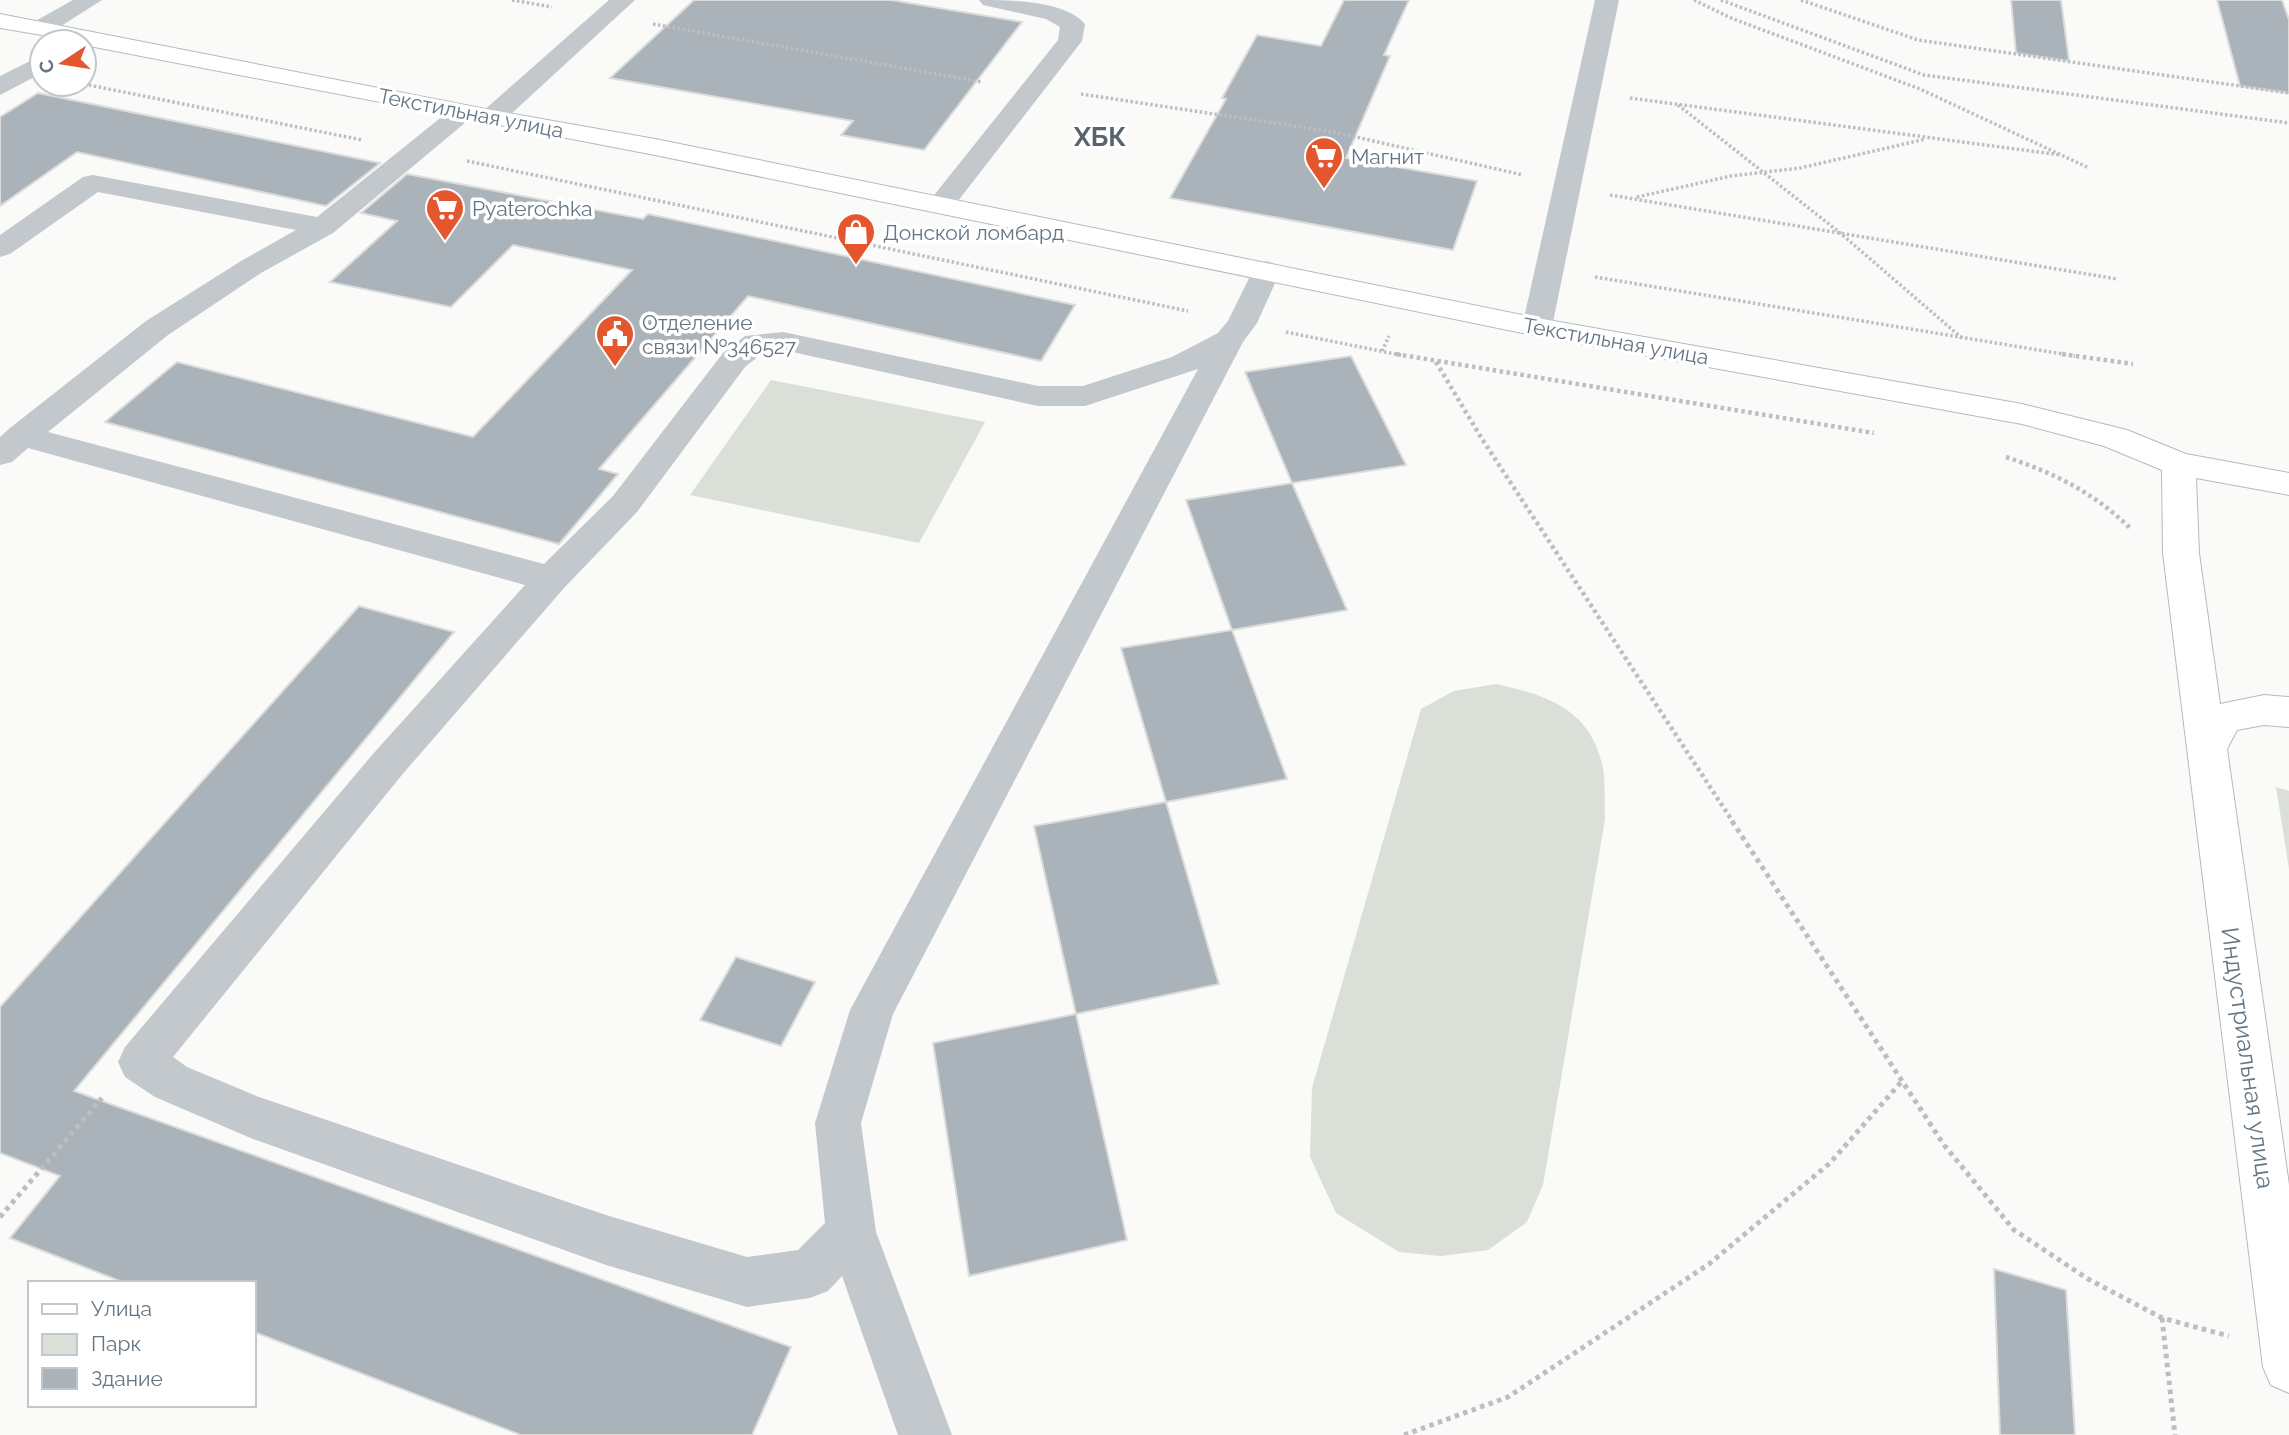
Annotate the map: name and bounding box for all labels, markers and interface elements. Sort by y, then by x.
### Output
north arrow [28,28,98,98]
text: С [34,58,58,75]
street label: Текстильная улица [376,83,566,143]
district label: ХБК [1073,122,1126,152]
supermarket icon: Магнит [1303,135,1345,190]
place label: Магнит [1351,144,1424,169]
supermarket icon: Pyaterochka [424,187,466,242]
place label: Pyaterochka [472,196,593,221]
shop icon: Донской ломбард [835,211,877,266]
place label: Донской ломбард [883,220,1064,245]
place label: Отделение связи №346527 [642,310,797,359]
street label: Текстильная улица [1521,312,1711,370]
public building icon: Отделение связи №346527 [594,313,636,368]
street label: Индустриальная улица [2215,925,2281,1191]
legend [28,1281,256,1407]
text: Улица [91,1296,152,1321]
text: Парк [91,1331,141,1356]
text: Здание [91,1366,163,1391]

